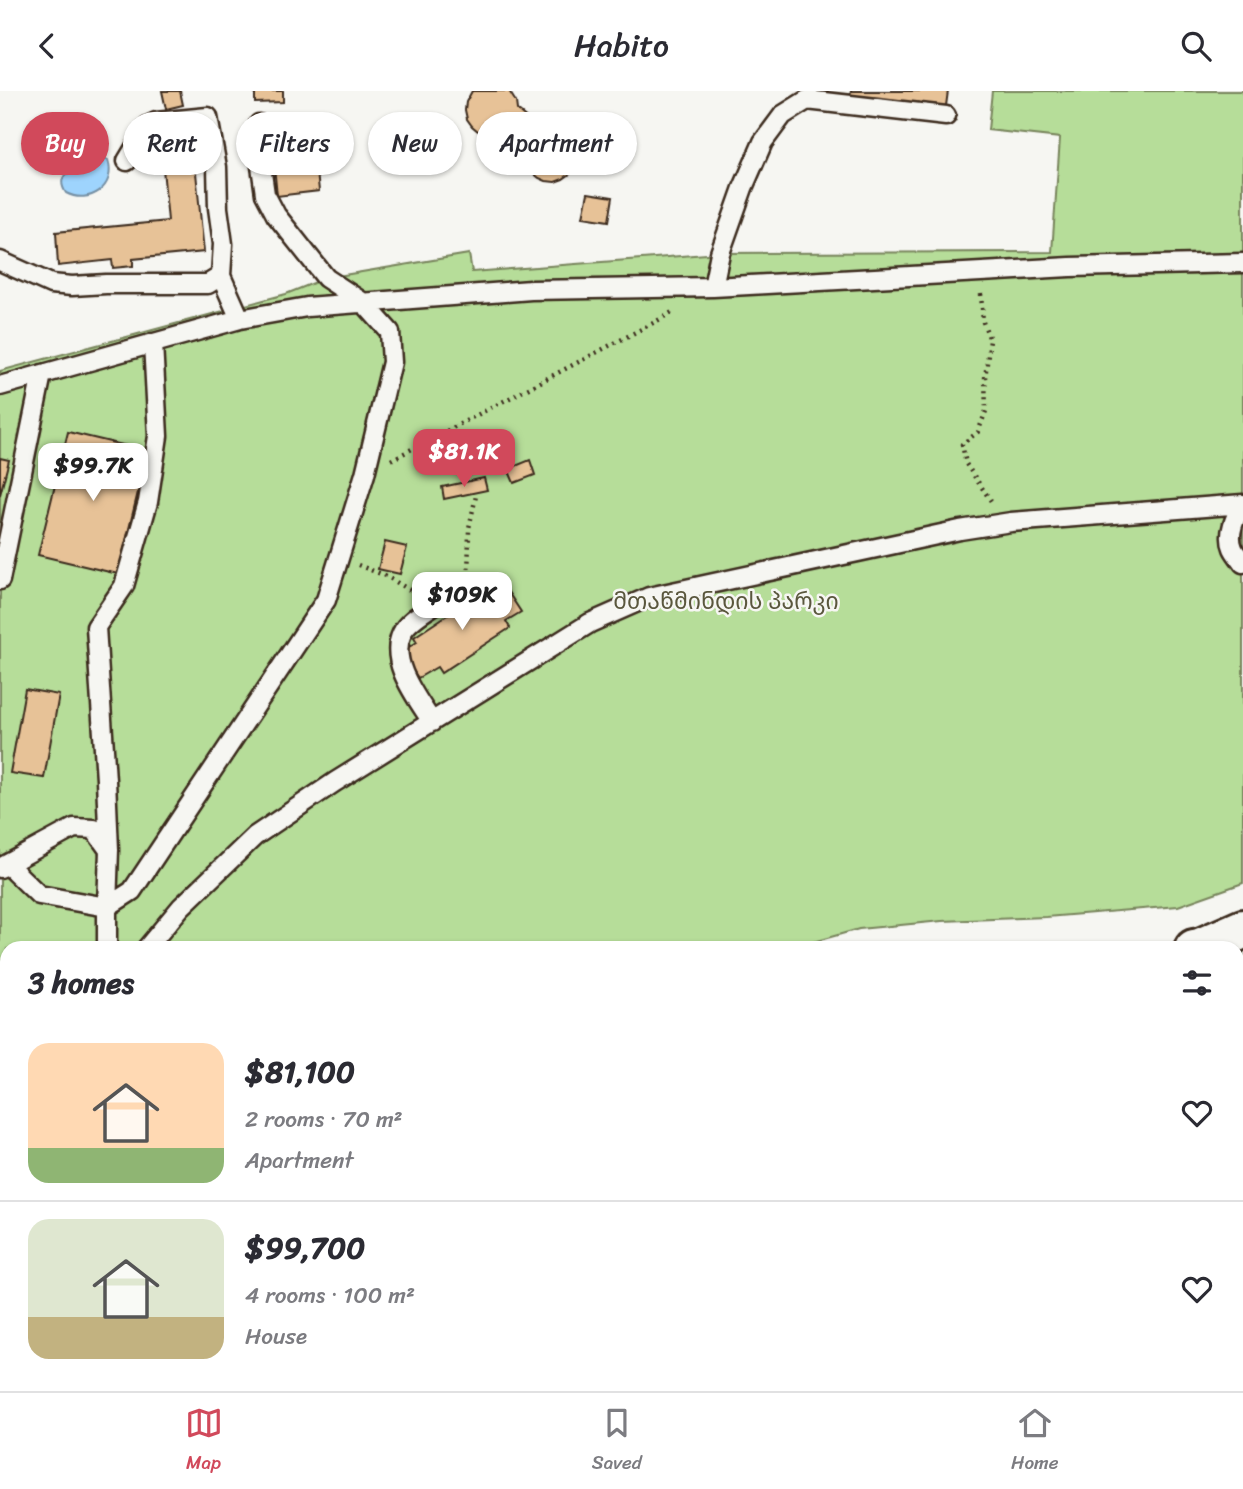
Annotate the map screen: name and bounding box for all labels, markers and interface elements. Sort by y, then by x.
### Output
text: Habito [574,17,669,74]
icon: back [28,27,66,65]
icon: search [1177,27,1215,65]
chip: Buy [21,112,109,175]
chip: Rent [123,112,222,175]
chip: Filters [236,112,354,175]
chip: New [368,112,462,175]
chip: Apartment [476,112,637,175]
pin: $81.1K [407,429,521,489]
text: $81.1K [429,431,499,472]
pin: $99.7K [36,443,150,503]
text: $99.7K [54,445,132,486]
pin: $109K [413,573,511,632]
text: $109K [428,574,496,615]
park label: მთაწმინდის პარკი [613,581,839,622]
text: 3 homes [28,956,134,1010]
icon: filters [1178,964,1216,1002]
text: $81,100 [245,1045,355,1099]
icon: home [84,1071,168,1155]
icon: heart [1178,1094,1216,1132]
text: 2 rooms · 70 m² [245,1099,403,1140]
text: Apartment [245,1140,354,1181]
text: $99,700 [245,1221,365,1275]
icon: home [84,1247,168,1331]
icon: heart [1178,1270,1216,1308]
text: 4 rooms · 100 m² [245,1275,415,1316]
text: House [245,1316,307,1357]
tab: Map [185,1404,223,1479]
tab: Saved [592,1404,642,1479]
tab: Home [1011,1404,1058,1479]

